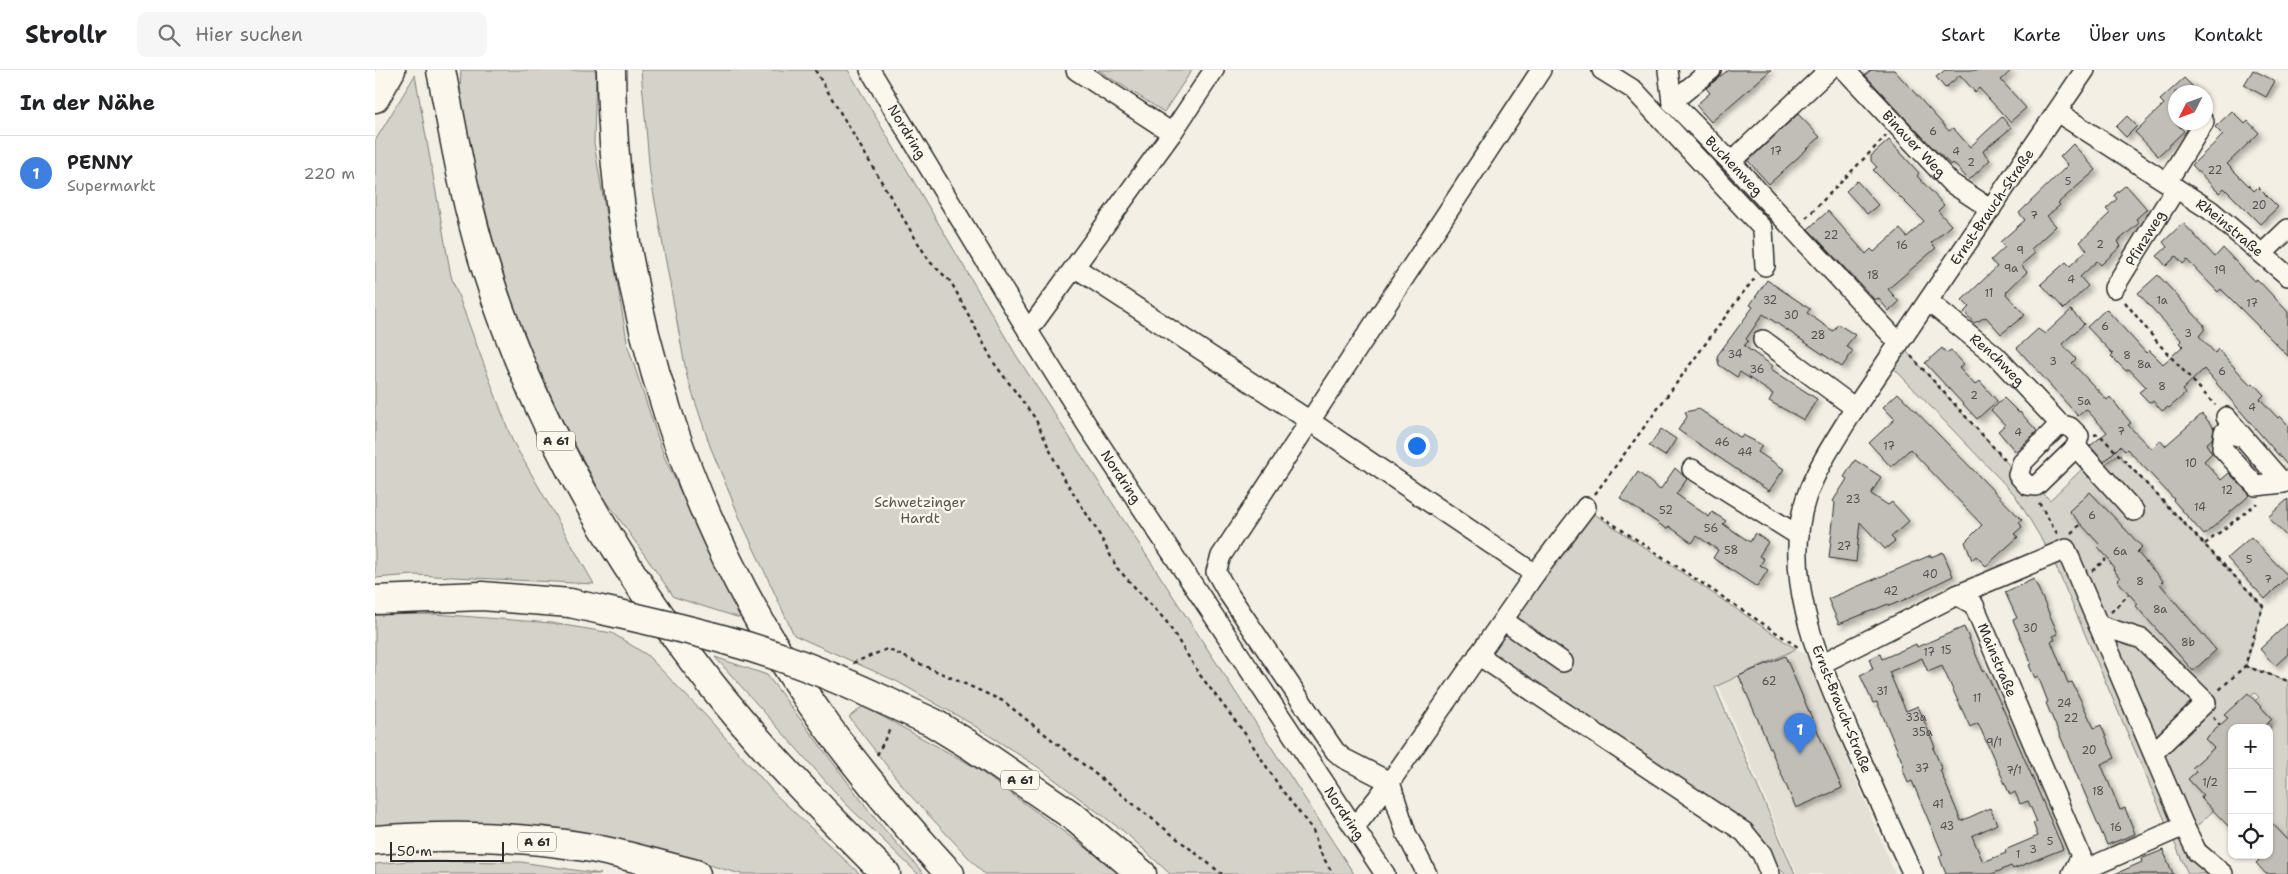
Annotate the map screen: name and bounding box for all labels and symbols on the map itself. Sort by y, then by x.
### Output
north arrow [2168,85,2213,130]
street label: Nordring [884,101,931,162]
street label: Binauer Weg [1878,106,1950,181]
house number: 6 [1929,124,1937,139]
street label: Buchenweg [1701,132,1767,200]
house number: 17 [1770,144,1782,159]
house number: 4 [1952,144,1960,159]
street label: Ernst-Brauch-Straße [1946,145,2038,268]
house number: 2 [1967,155,1975,170]
house number: 22 [2208,163,2222,178]
house number: 5 [2065,174,2072,189]
street label: Rheinstraße [2193,194,2267,260]
house number: 20 [2251,198,2267,213]
street label: Pfinzweg [2121,207,2169,269]
house number: 7 [2030,208,2038,223]
house number: 22 [1824,228,1838,243]
house number: 2 [2096,237,2104,252]
house number: 16 [1896,238,1908,253]
house number: 9 [2016,243,2024,258]
house number: 9a [2004,261,2018,276]
house number: 19 [2214,263,2226,278]
house number: 18 [1867,268,1879,283]
house number: 4 [2067,272,2075,287]
house number: 11 [1985,286,1993,301]
house number: 32 [1763,293,1777,308]
house number: 1a [2156,293,2168,308]
house number: 17 [2246,296,2258,311]
house number: 30 [1783,308,1799,323]
house number: 6 [2101,319,2109,334]
house number: 3 [2184,326,2192,341]
house number: 28 [1810,328,1826,343]
street label: Renchweg [1966,329,2029,390]
house number: 34 [1728,347,1743,362]
house number: 8 [2123,348,2131,363]
house number: 3 [2049,354,2057,369]
house number: 8a [2137,357,2151,372]
house number: 36 [1749,362,1765,377]
house number: 6 [2218,364,2226,379]
house number: 8 [2158,379,2166,394]
house number: 2 [1970,388,1978,403]
house number: 5a [2077,394,2091,409]
house number: 4 [2248,400,2256,415]
house number: 7 [2117,424,2125,439]
house number: 4 [2014,425,2022,440]
road number: A 61 [537,432,575,451]
your location [1404,433,1430,459]
house number: 46 [1714,435,1730,450]
house number: 17 [1883,439,1895,454]
house number: 44 [1737,445,1753,460]
street label: Nordring [1097,446,1145,507]
house number: 10 [2185,456,2197,471]
house number: 12 [2221,483,2233,498]
house number: 23 [1846,492,1860,507]
park label: Schwetzinger Hardt [874,493,966,527]
house number: 14 [2194,500,2206,515]
house number: 52 [1659,503,1673,518]
house number: 6 [2088,508,2096,523]
house number: 56 [1704,521,1718,536]
house number: 27 [1837,539,1852,554]
house number: 58 [1724,543,1738,558]
house number: 6a [2113,544,2127,559]
house number: 5 [2246,552,2253,567]
house number: 40 [1922,567,1938,582]
house number: 7 [2264,572,2272,587]
house number: 8 [2136,574,2144,589]
house number: 42 [1884,584,1898,599]
house number: 8a [2153,602,2167,617]
street label: Mainstraße [1974,620,2021,700]
house number: 30 [2022,621,2038,636]
house number: 8b [2181,635,2195,650]
street label: Ernst-Brauch-Straße [1808,642,1876,776]
house number: 15 [1940,643,1952,658]
house number: 17 [1923,645,1935,660]
house number: 62 [1762,674,1776,689]
house number: 31 [1876,684,1888,699]
house number: 11 [1973,691,1981,706]
house number: 24 [2057,696,2072,711]
house number: 33a [1905,710,1927,725]
house number: 22 [2064,711,2078,726]
pin: 1 [1784,713,1816,754]
house number: 35a [1912,725,1933,740]
house number: 9/1 [1986,735,2002,750]
house number: 20 [2081,743,2097,758]
house number: 37 [1915,761,1930,776]
house number: 7/1 [2006,763,2022,778]
road number: A 61 [1001,770,1039,790]
house number: 1/2 [2202,775,2218,790]
street label: Nordring [1320,783,1369,843]
house number: 18 [2092,784,2104,799]
house number: 41 [1932,797,1944,812]
house number: 43 [1940,819,1954,834]
house number: 16 [2110,820,2122,835]
road number: A 61 [518,832,556,852]
house number: 5 [2047,834,2054,849]
scale bar [390,839,504,862]
house number: 3 [2029,842,2037,857]
house number: 1 [2016,847,2020,862]

